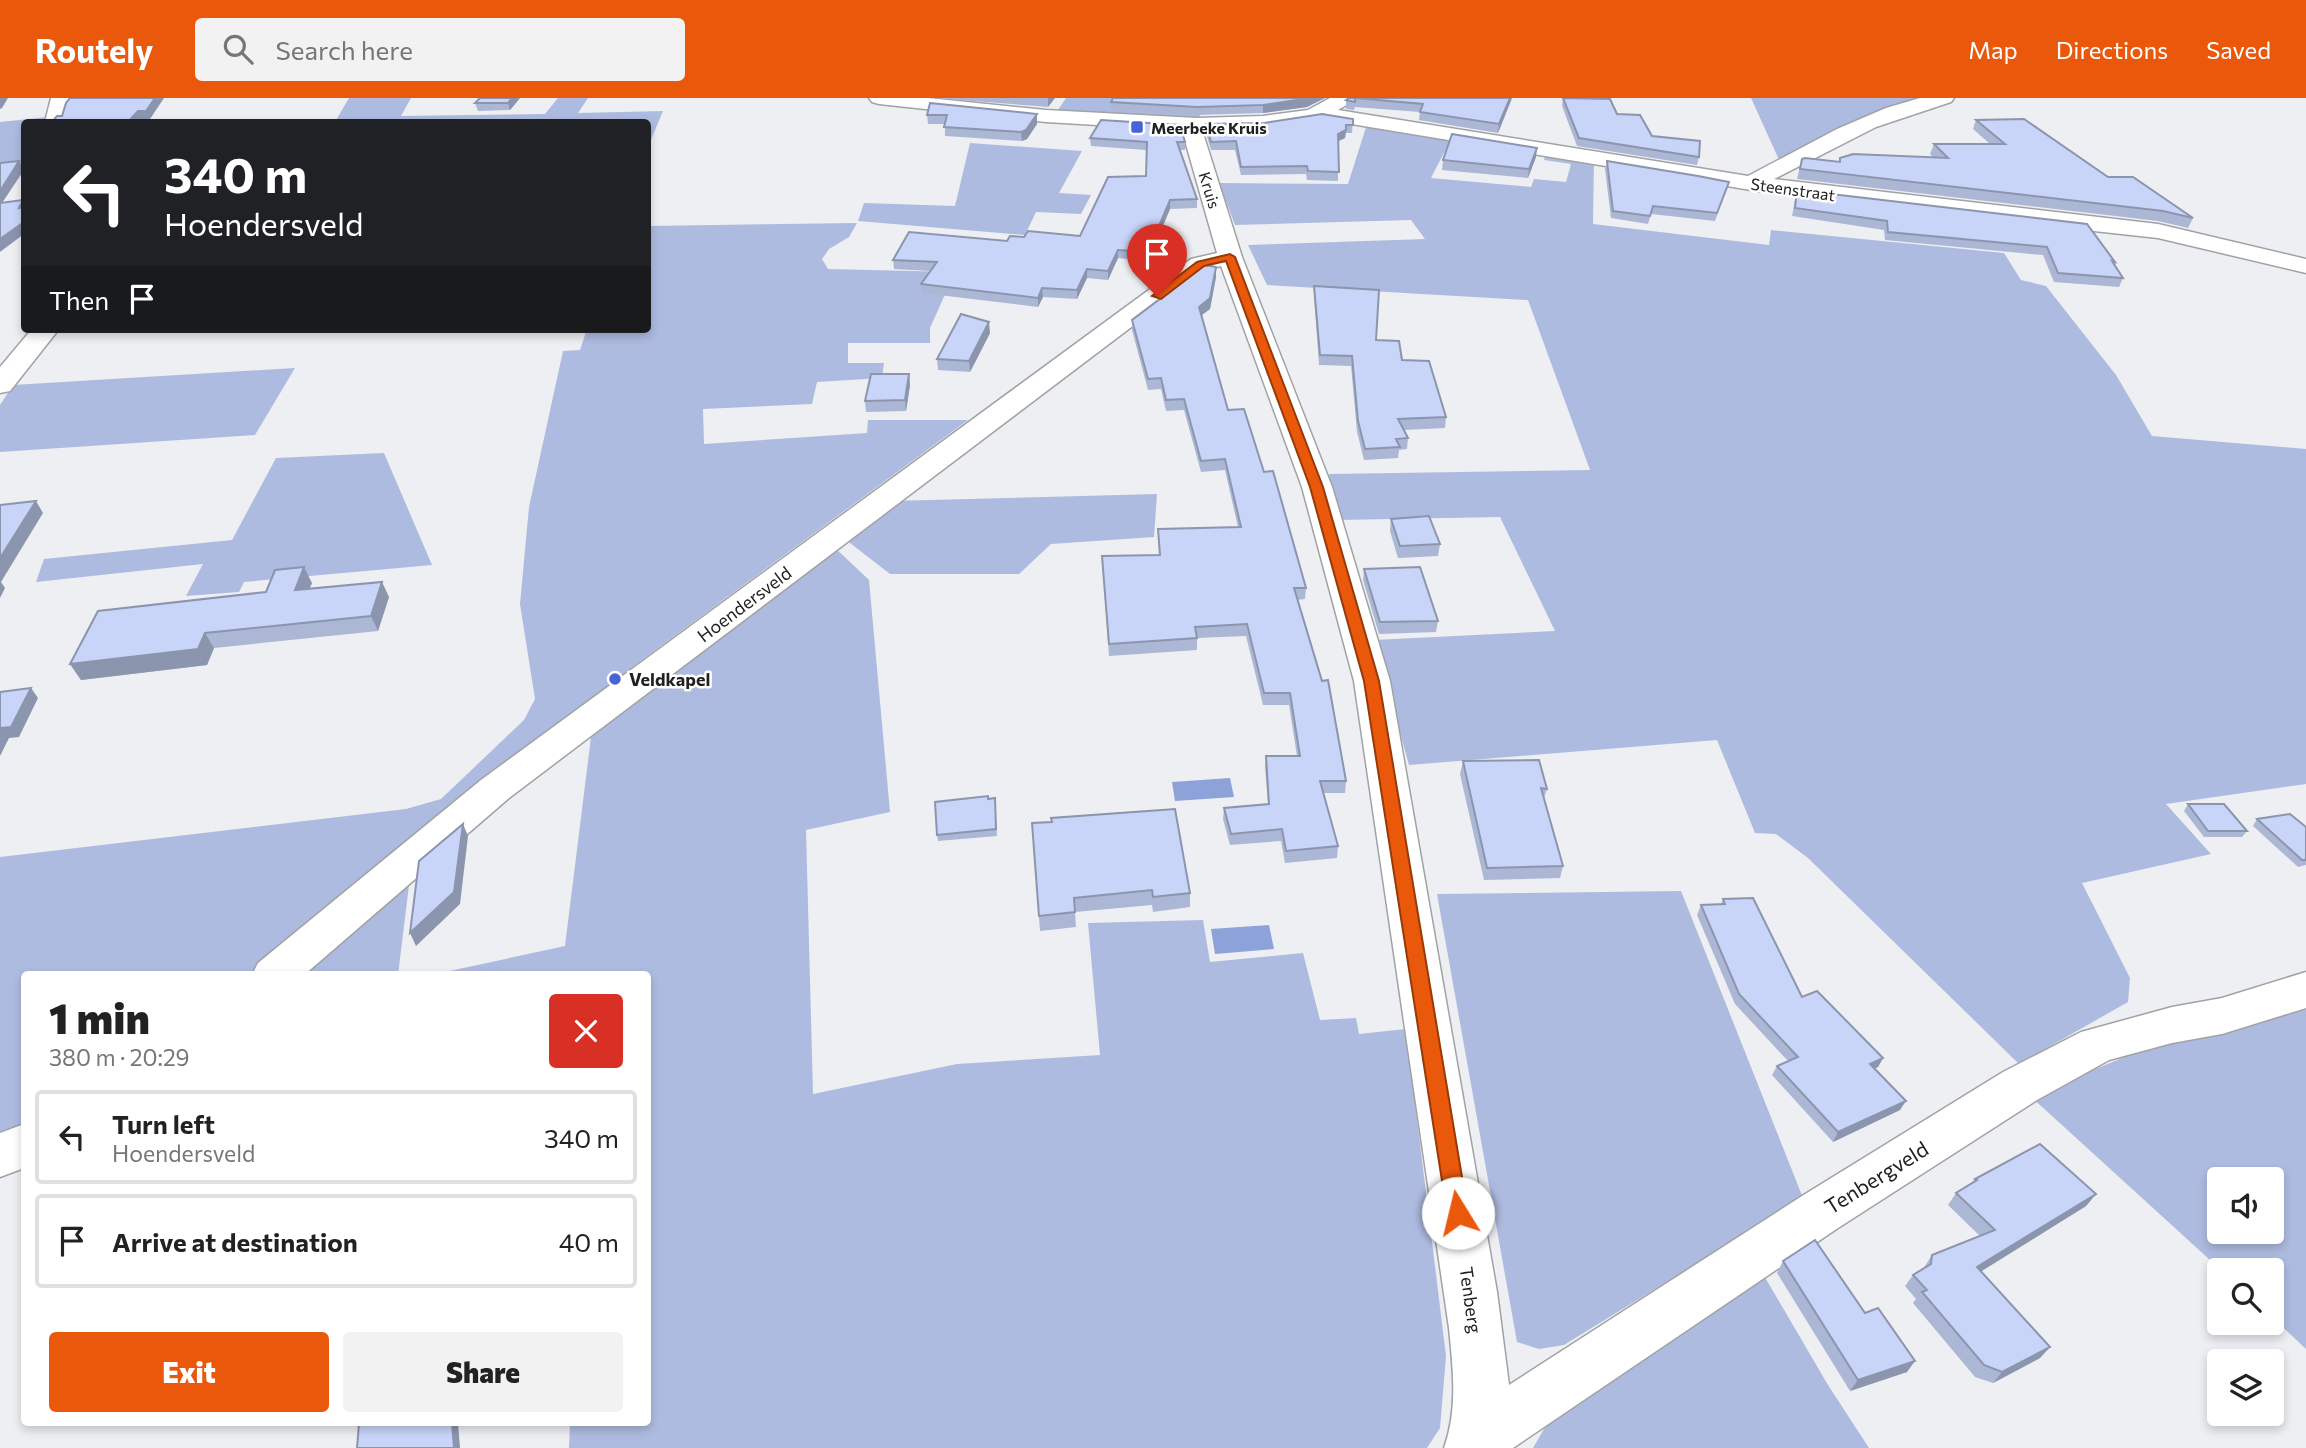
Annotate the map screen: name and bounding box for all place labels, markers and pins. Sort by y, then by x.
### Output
place label: Meerbeke Kruis [1151,118,1267,137]
marker: Meerbeke Kruis [1129,119,1145,135]
pin [1127,224,1187,296]
place label: Veldkapel [629,668,710,690]
marker: Veldkapel [607,671,623,687]

